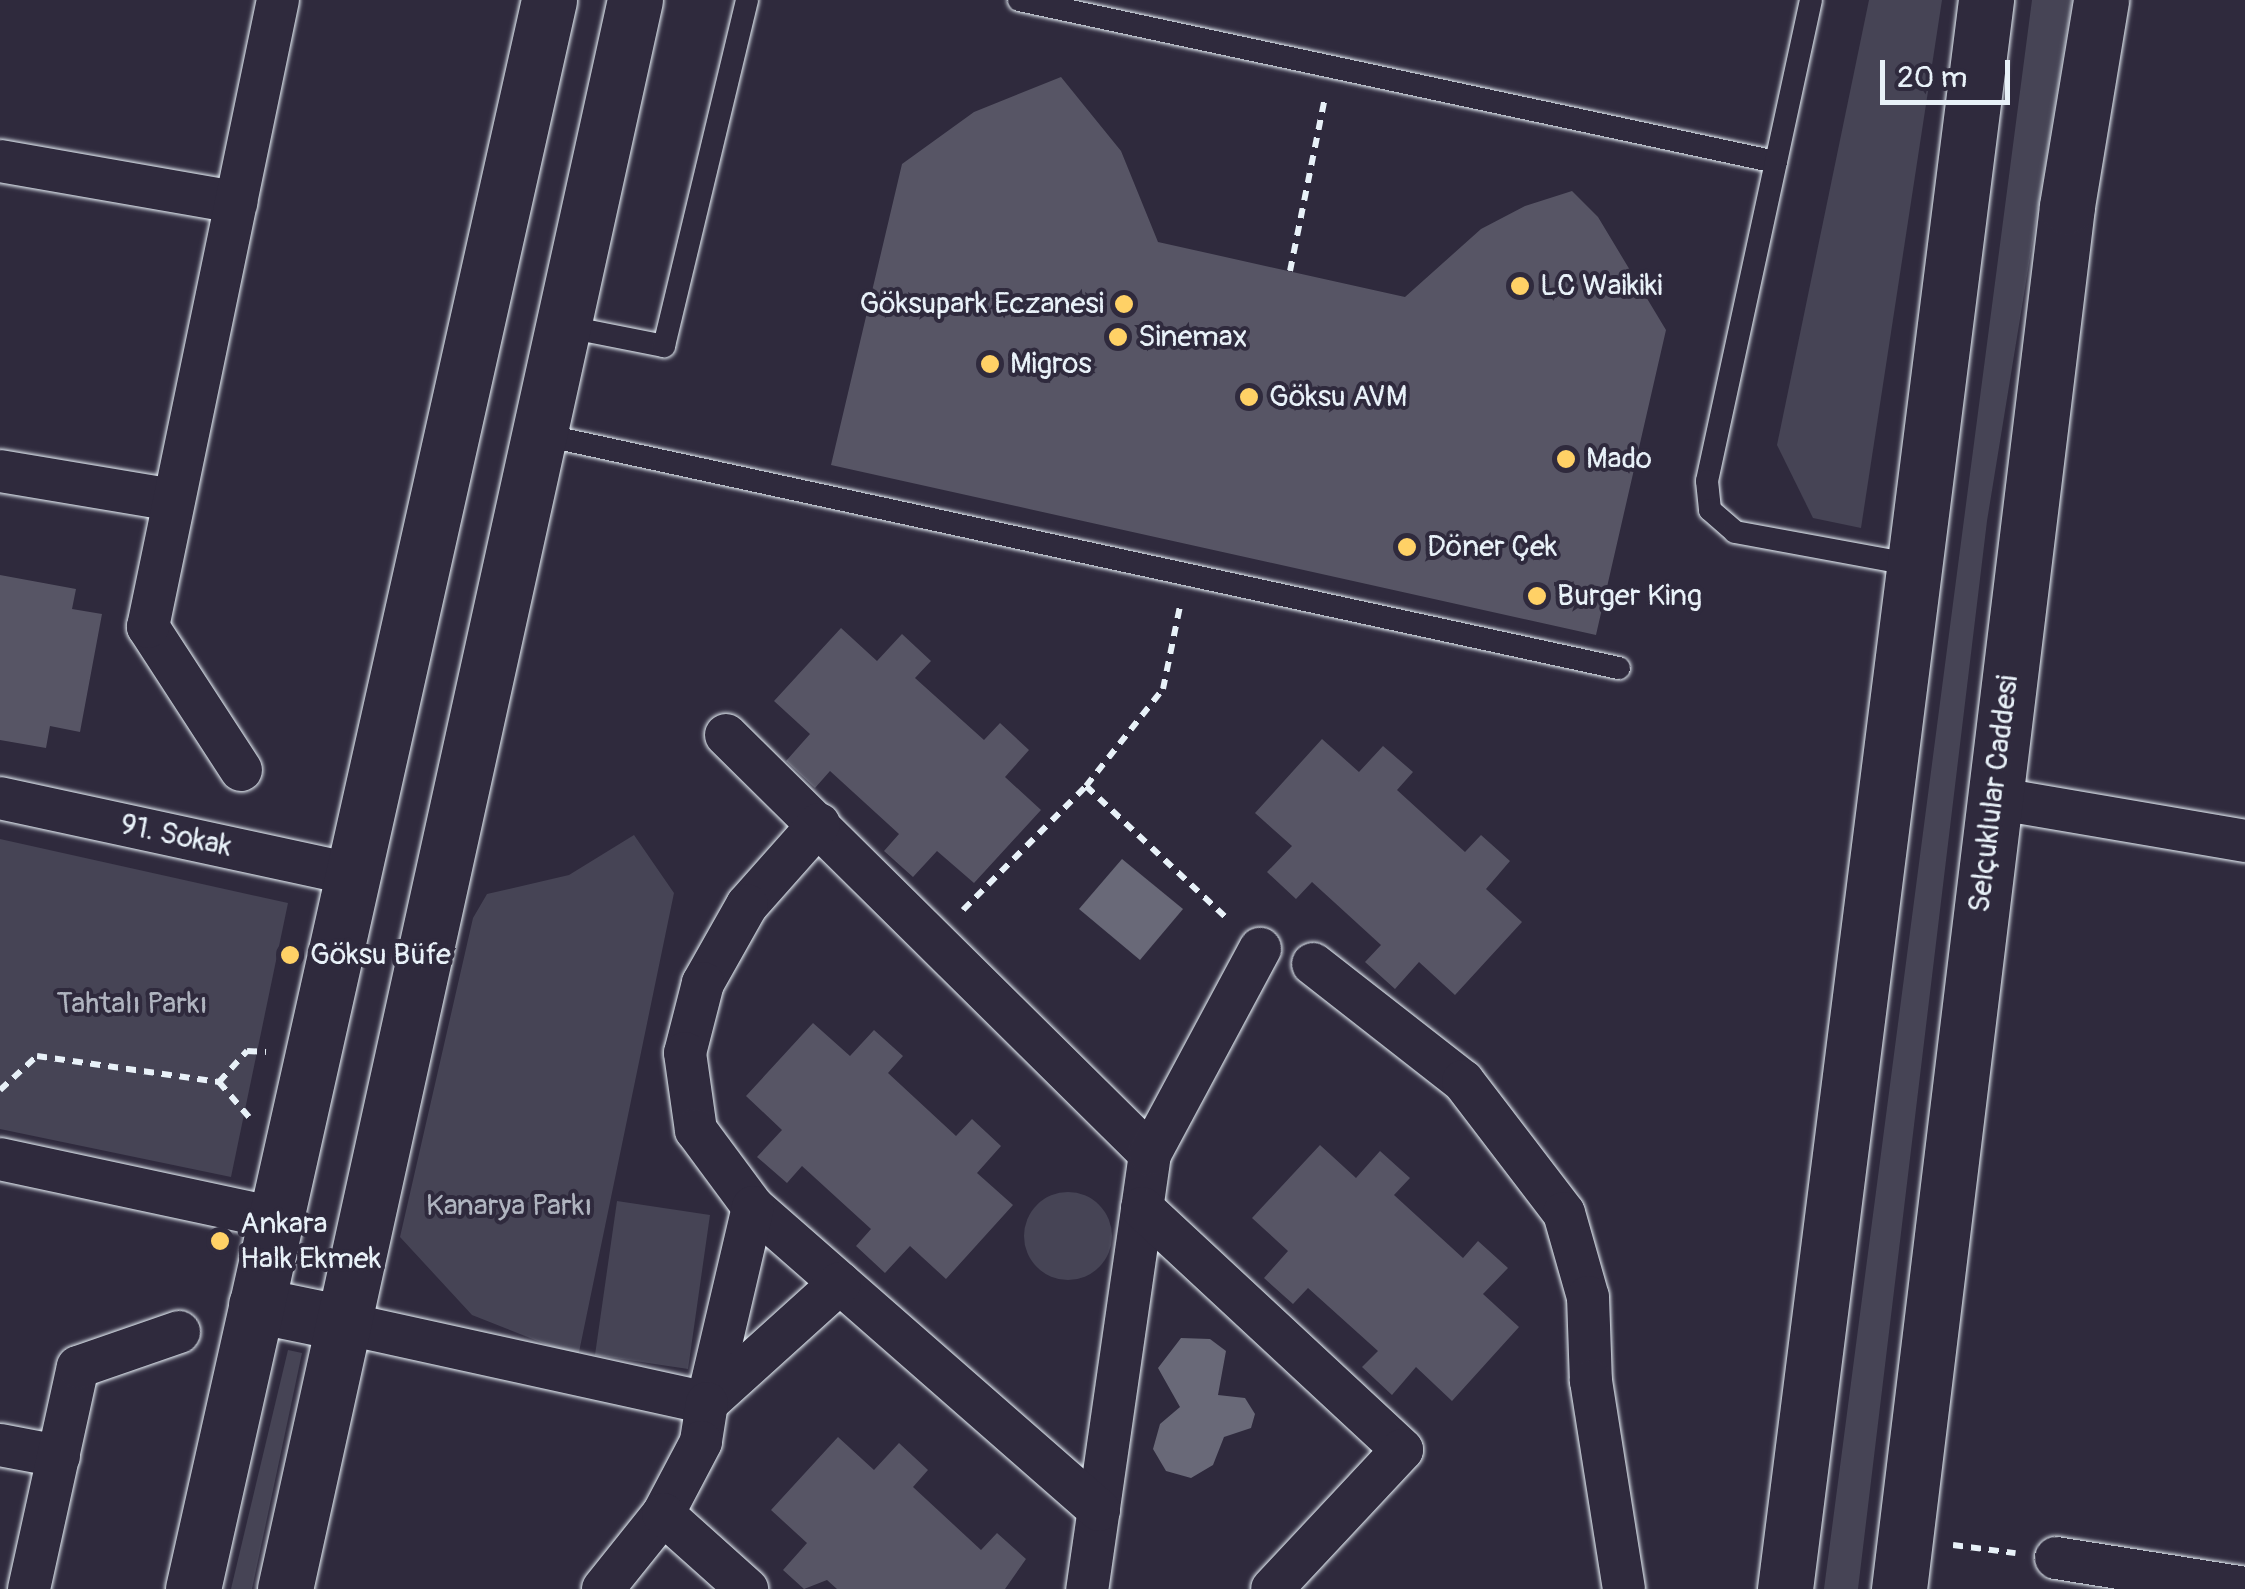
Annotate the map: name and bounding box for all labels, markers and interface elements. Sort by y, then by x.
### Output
scale bar [1885,40,2015,102]
text: 20 m [1897,59,1967,96]
place label: LC Waikiki [1540,268,1663,304]
marker: LC Waikiki [1509,275,1531,297]
place label: Göksupark Eczanesi [859,286,1104,322]
marker: Göksupark Eczanesi [1113,293,1135,315]
place label: Sinemax [1138,319,1248,355]
marker: Sinemax [1107,326,1129,348]
place label: Migros [1010,346,1092,382]
marker: Migros [979,353,1001,375]
place label: Göksu AVM [1269,379,1407,415]
marker: Göksu AVM [1238,386,1260,408]
place label: Mado [1586,441,1652,477]
marker: Mado [1555,448,1577,470]
place label: Döner Çek [1427,529,1557,565]
marker: Döner Çek [1396,536,1418,558]
place label: Burger King [1557,578,1702,614]
marker: Burger King [1526,585,1548,607]
street label: Selçuklular Caddesi [1962,673,2026,915]
street label: 91. Sokak [117,807,235,865]
place label: Göksu Büfe [310,937,451,973]
marker: Göksu Büfe [279,944,301,966]
park label: Tahtalı Parkı [56,986,208,1022]
park label: Kanarya Parkı [426,1188,592,1224]
place label: Ankara Halk Ekmek [240,1206,381,1276]
marker: Ankara Halk Ekmek [209,1230,231,1252]

